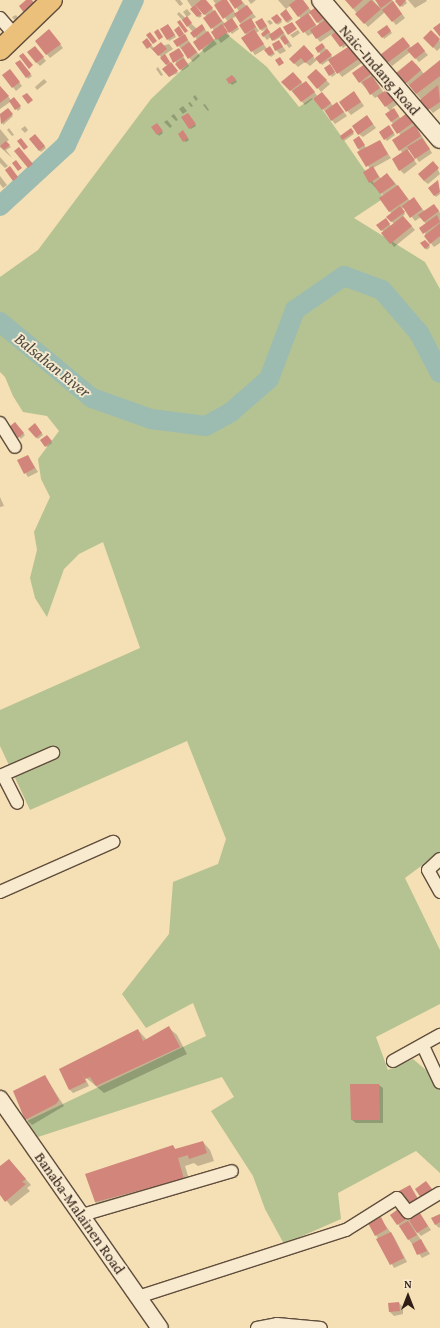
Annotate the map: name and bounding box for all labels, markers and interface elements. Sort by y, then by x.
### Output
street label: Naic–Indang Road [336,21,424,119]
water label: Balsahan River [11,329,95,401]
street label: Banaba-Malainen Road [31,1149,129,1277]
north arrow [388,1276,428,1316]
text: N [404,1276,412,1292]

